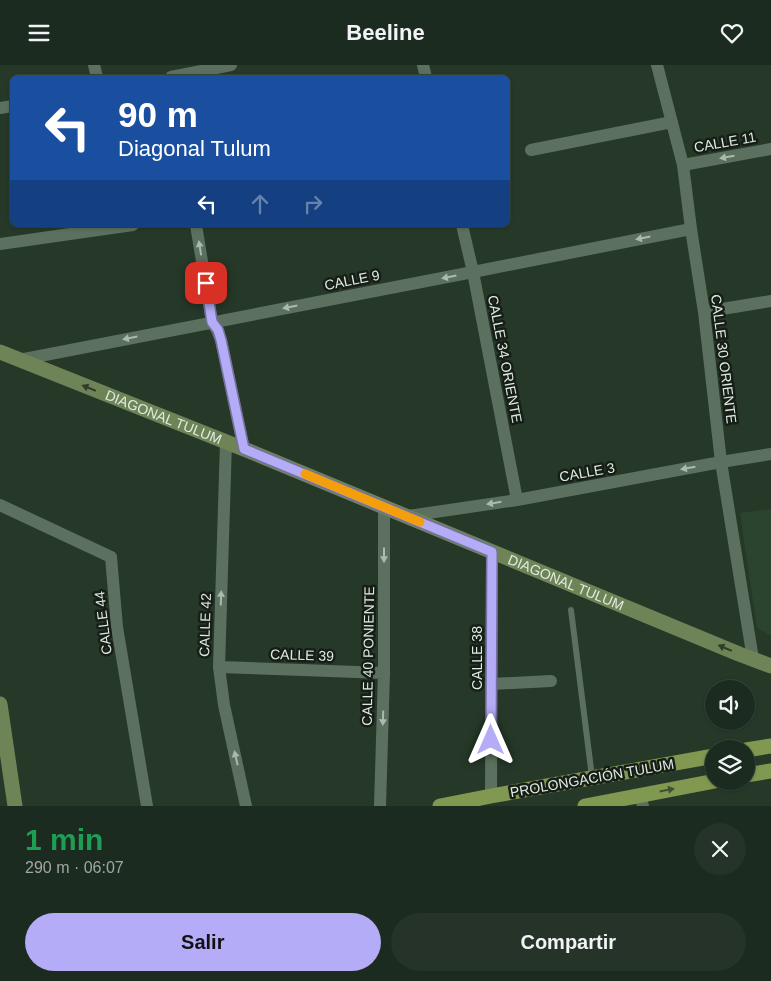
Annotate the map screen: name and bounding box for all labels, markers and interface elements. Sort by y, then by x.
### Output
icon: menu [25,19,53,47]
icon: heart [718,19,746,47]
text: Beeline [346,20,425,45]
icon: left [35,95,100,160]
text: 90 m [118,95,198,134]
street label: CALLE 11 [693,129,758,155]
text: Diagonal Tulum [118,136,271,161]
one-way arrow [719,154,735,162]
icon: left [193,190,221,218]
icon: ahead [246,190,274,218]
icon: right [299,190,327,218]
one-way arrow [635,235,651,243]
one-way arrow [196,239,204,255]
pin [185,262,227,304]
street label: CALLE 9 [323,267,381,293]
icon: arrive [192,269,220,297]
one-way arrow [442,273,457,281]
street label: CALLE 34 ORIENTE [485,294,525,424]
street label: CALLE 30 ORIENTE [708,294,740,424]
one-way arrow [281,304,297,312]
one-way arrow [122,334,138,342]
one-way arrow [82,383,97,391]
street label: DIAGONAL TULUM [103,387,224,447]
street label: CALLE 3 [558,459,616,485]
one-way arrow [680,465,696,473]
one-way arrow [486,500,502,508]
one-way arrow [380,547,388,563]
street label: DIAGONAL TULUM [506,551,626,613]
street label: CALLE 40 PONIENTE [359,586,377,726]
one-way arrow [217,589,225,605]
street label: CALLE 44 [91,590,115,656]
street label: CALLE 42 [196,593,214,657]
street label: CALLE 38 [469,626,485,690]
one-way arrow [718,644,733,652]
street label: CALLE 39 [270,646,334,664]
map controls [705,680,755,790]
button: sound [705,680,755,730]
one-way arrow [378,710,386,726]
position arrow [464,713,516,765]
button: layers [705,740,755,790]
one-way arrow [231,750,239,766]
street label: PROLONGACIÓN TULUM [509,756,675,800]
one-way arrow [660,786,676,794]
text: 1 min [25,823,103,856]
button: close [694,823,746,875]
text: 290 m · 06:07 [25,859,124,876]
button: Salir [25,913,381,971]
button: Compartir [391,913,746,971]

